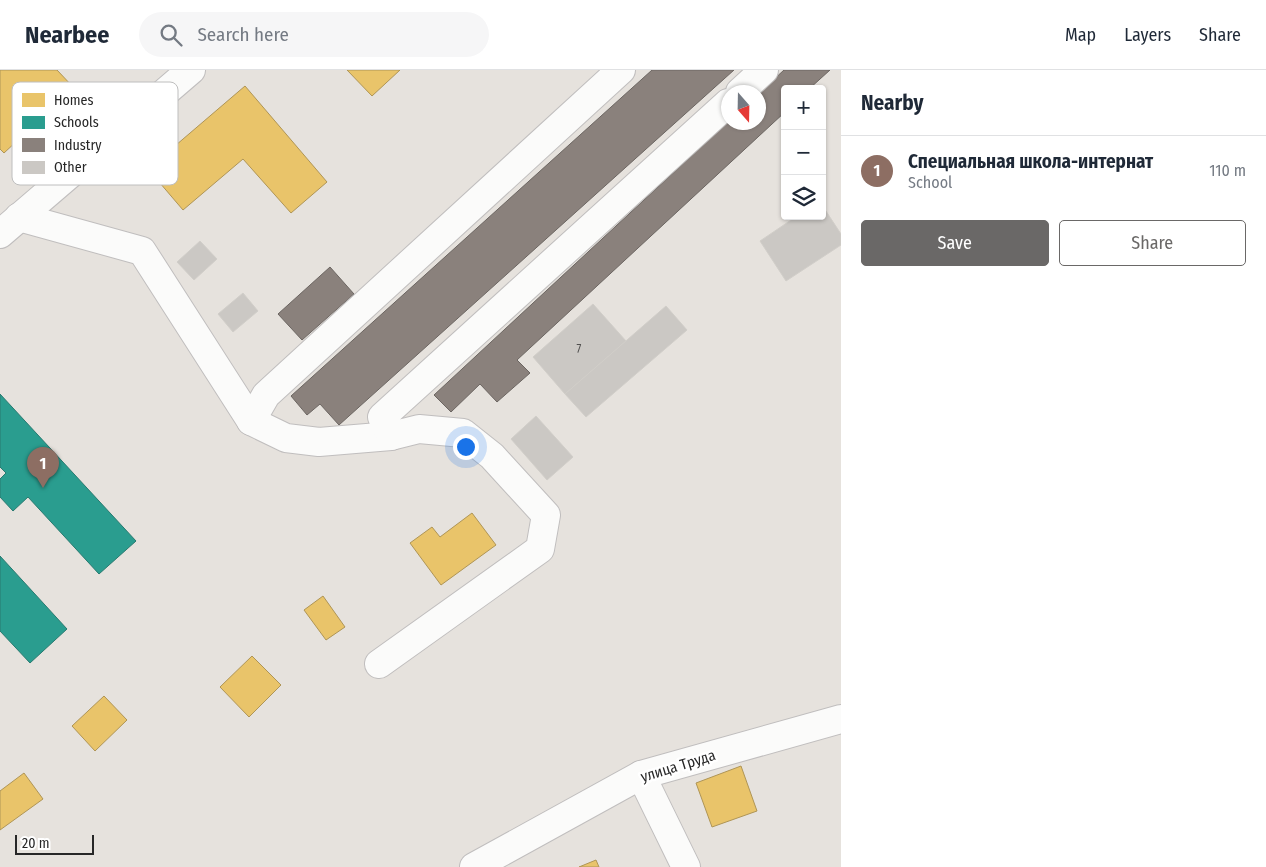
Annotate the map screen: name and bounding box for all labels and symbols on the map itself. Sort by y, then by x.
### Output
legend [12,82,178,185]
north arrow [721,85,766,130]
text: Homes [54,92,94,109]
text: Schools [54,114,99,131]
text: Industry [54,137,102,154]
text: Other [54,159,87,176]
house number: 7 [577,342,582,356]
your location [453,434,479,460]
pin: 1 [27,447,59,488]
street label: улица Труда [638,746,718,786]
scale bar [15,832,94,855]

